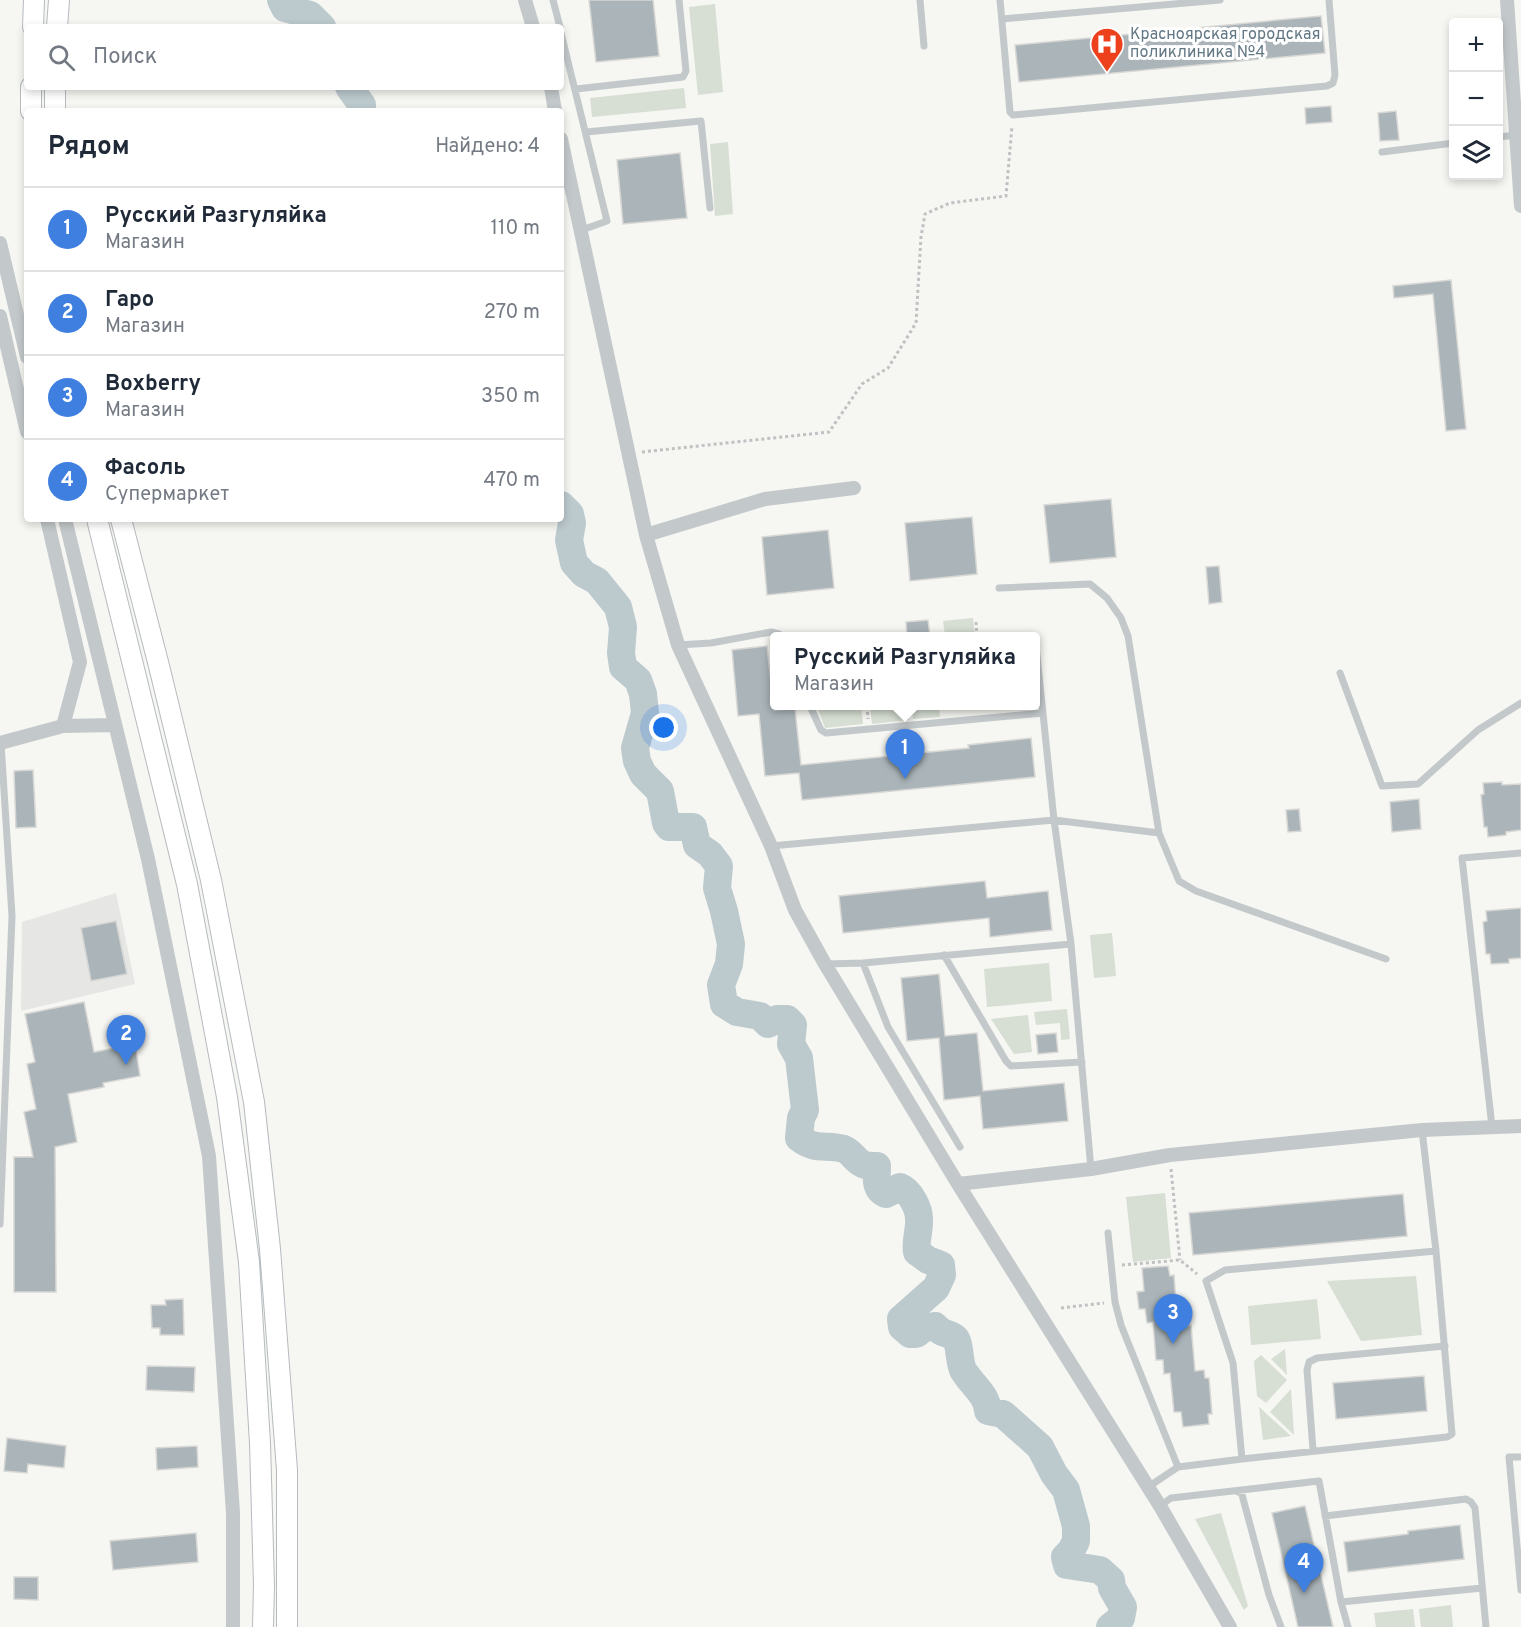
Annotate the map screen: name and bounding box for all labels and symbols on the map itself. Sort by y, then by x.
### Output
place label: Красноярская городская поликлиника №4 [1130,25,1320,63]
hospital icon: Красноярская городская поликлиника №4 [1089,26,1125,73]
your location [649,713,678,742]
pin: 1 [886,730,924,779]
pin: 2 [106,1016,146,1065]
pin: 3 [1154,1294,1192,1344]
pin: 4 [1284,1544,1324,1593]

